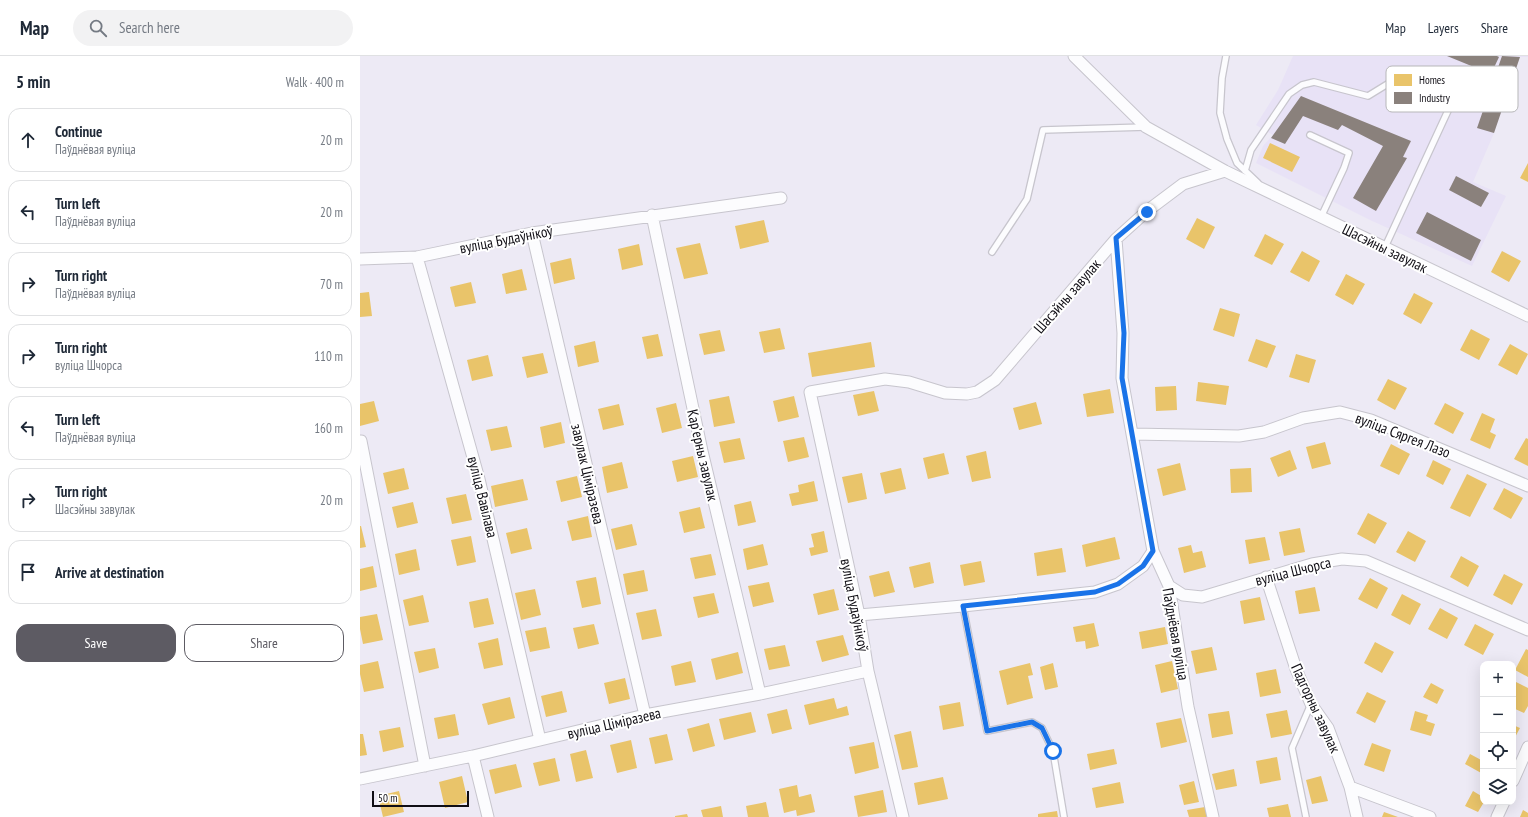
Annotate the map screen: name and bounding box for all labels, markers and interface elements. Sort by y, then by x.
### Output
search box [73,10,353,46]
text: Map [20,16,49,40]
icon: search [87,17,109,39]
text: Search here [119,18,180,37]
text: Map [1385,19,1406,37]
text: Layers [1428,19,1459,37]
text: Share [1481,19,1508,37]
legend [1386,66,1518,112]
text: 5 min [16,71,50,93]
text: Homes [1419,73,1445,87]
text: Walk · 400 m [286,74,344,91]
text: Industry [1419,91,1451,105]
text: Continue [55,122,102,141]
icon: ahead [17,129,39,151]
text: 20 m [320,132,343,149]
text: Паўднёвая вуліца [55,141,136,158]
text: Turn left [55,194,100,213]
icon: left [17,201,39,223]
route end [1138,203,1156,221]
text: 20 m [320,204,343,221]
text: Паўднёвая вуліца [55,213,136,230]
street label: Шасэйны завулак [1339,219,1431,277]
street label: вуліца Будаўнікоў [458,221,555,257]
street label: Шасэйны завулак [1030,255,1105,337]
text: Turn right [55,266,107,285]
icon: right [17,273,39,295]
text: 70 m [320,276,343,293]
text: Паўднёвая вуліца [55,285,136,302]
text: Turn right [55,338,107,357]
icon: right [17,345,39,367]
text: 110 m [314,348,343,365]
text: вуліца Шчорса [55,357,122,374]
street label: Карʼерны завулак [683,407,723,503]
street label: вуліца Сяргея Лазо [1353,408,1453,462]
text: Turn left [55,410,100,429]
icon: left [17,417,39,439]
text: 160 m [314,420,343,437]
street label: завулак Ціміразева [567,422,609,526]
text: Паўднёвая вуліца [55,429,136,446]
street label: вуліца Вавілава [464,454,502,540]
text: Turn right [55,482,107,501]
icon: right [17,489,39,511]
text: 20 m [320,492,343,509]
text: Шасэйны завулак [55,501,135,518]
street label: вуліца Шчорса [1253,552,1333,590]
street label: вуліца Будаўнікоў [837,557,873,654]
icon: arrive [17,561,39,583]
text: Arrive at destination [55,563,164,582]
street label: Паўднёвая вуліца [1159,586,1193,682]
button: Save [16,624,176,662]
button: Share [184,624,344,662]
street label: Падгорны завулак [1287,660,1345,756]
map controls [1480,661,1516,805]
button: + [1480,661,1516,697]
button: − [1480,697,1516,733]
street label: вуліца Ціміразева [565,703,663,743]
button: locate [1480,733,1516,769]
route start [1044,742,1062,760]
button: layers [1480,769,1516,805]
scale bar [372,789,469,808]
text: 50 m [378,791,397,805]

